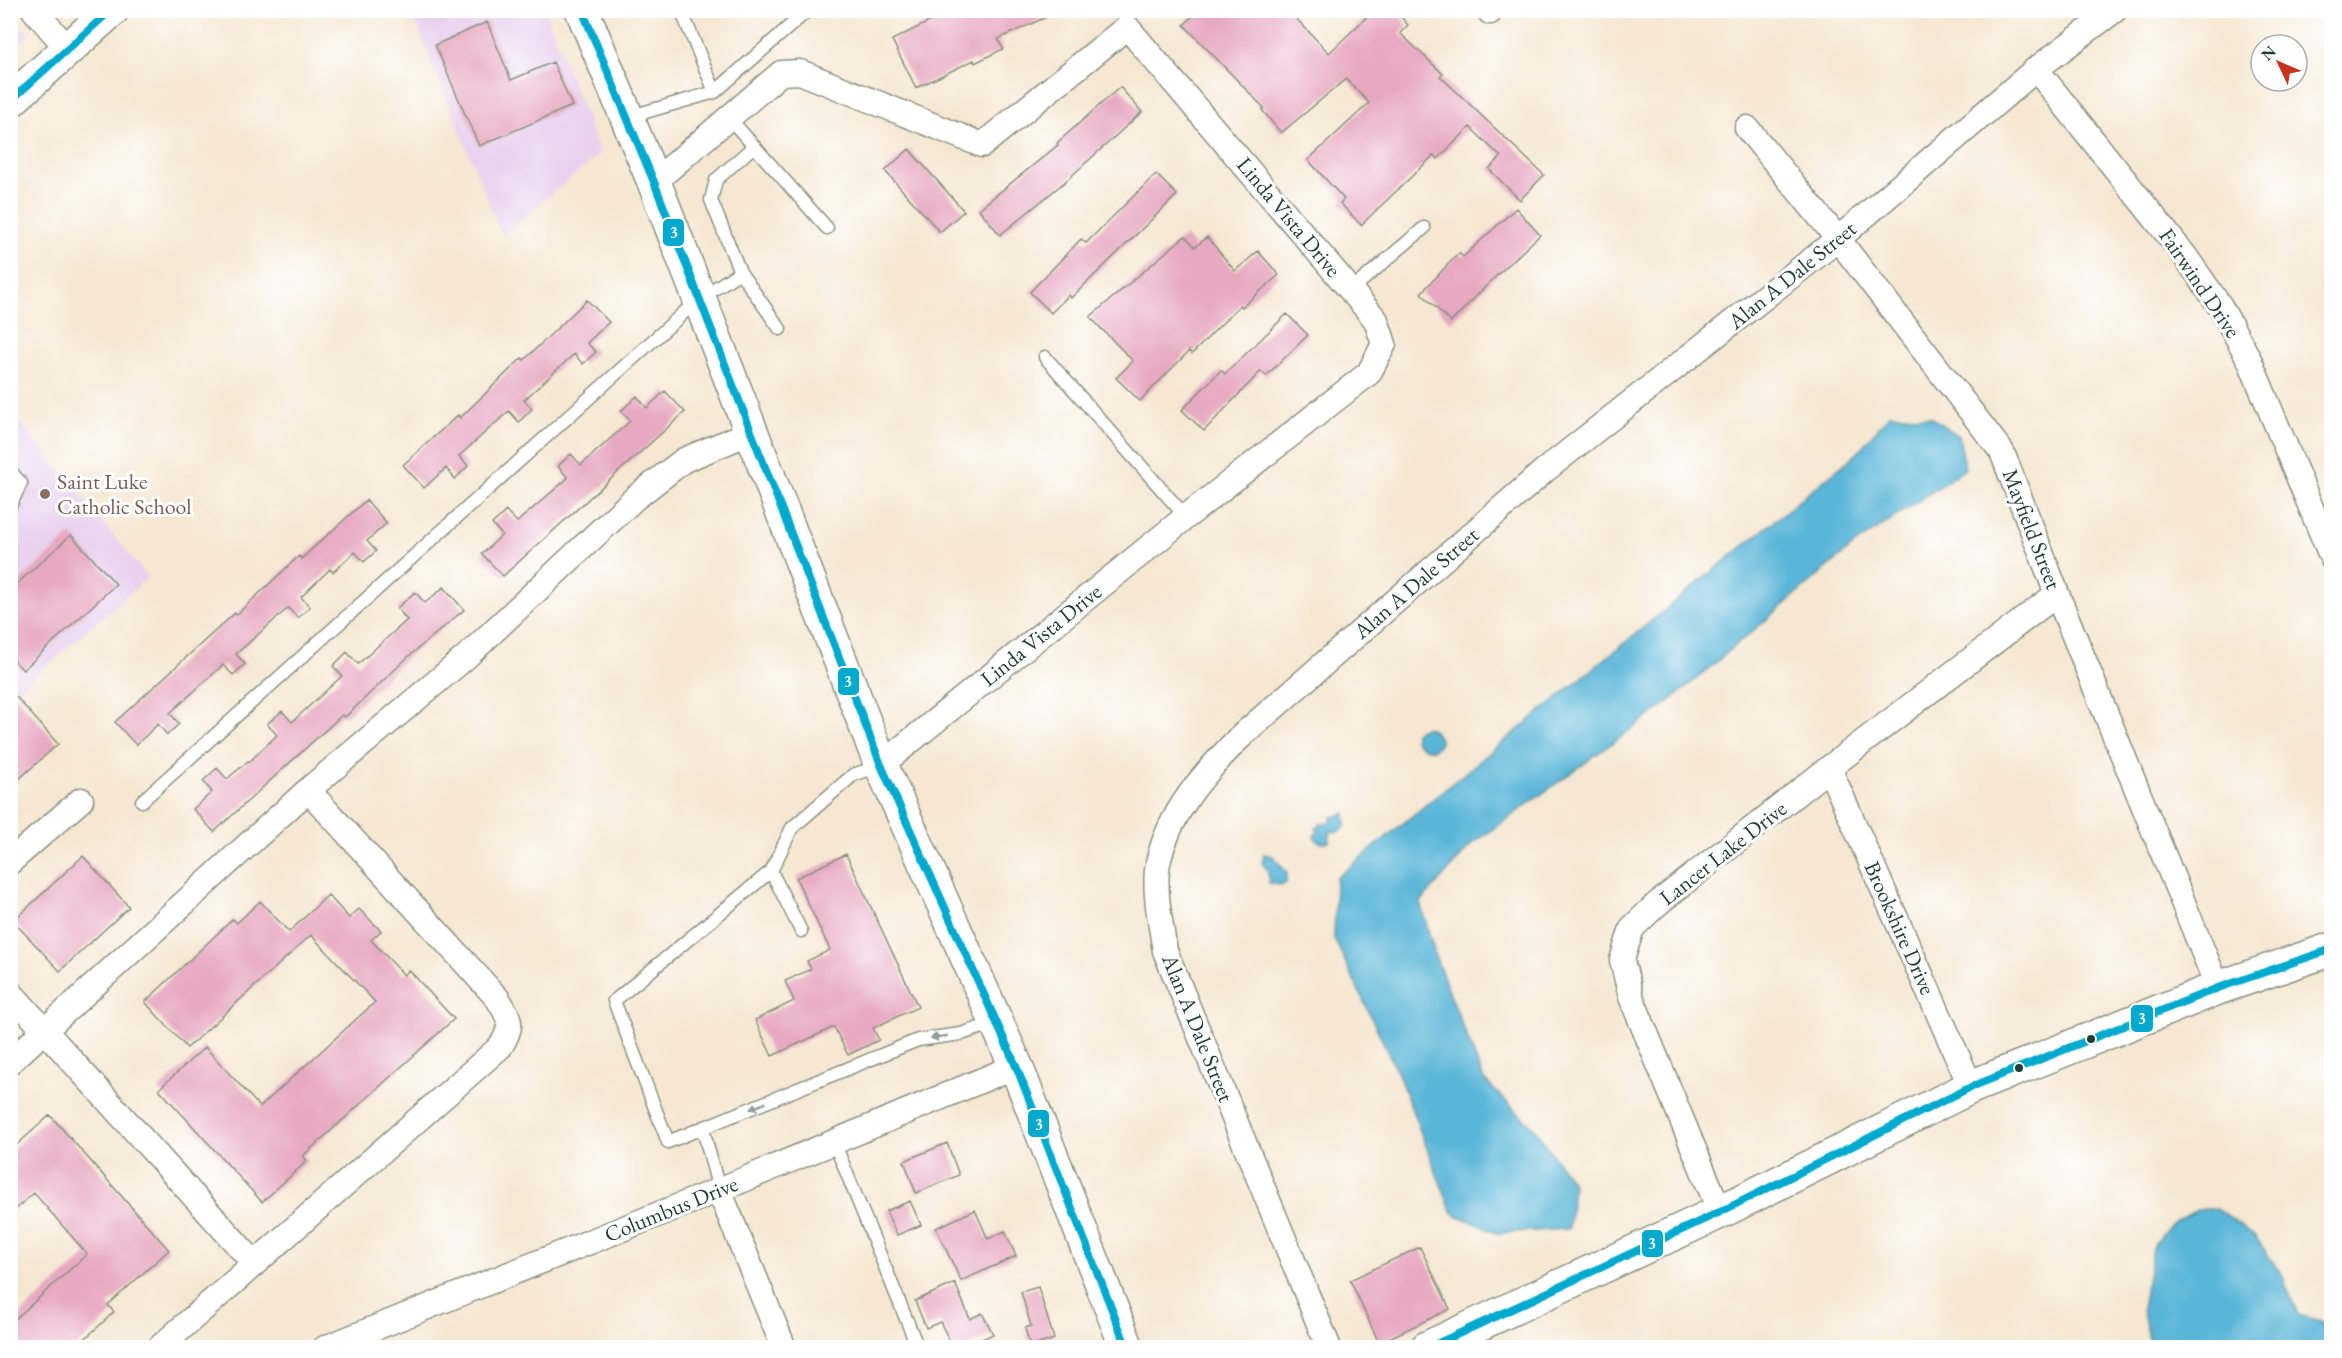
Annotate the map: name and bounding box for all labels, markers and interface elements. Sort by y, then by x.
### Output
north arrow [2249,33,2309,93]
text: N [2257,41,2281,65]
street label: Linda Vista Drive [1230,151,1348,283]
street label: Alan A Dale Street [1721,214,1862,336]
line badge: 3 [662,218,685,247]
text: 3 [670,222,678,243]
street label: Fairwind Drive [2153,222,2248,344]
street label: Mayfield Street [1996,465,2068,593]
place label: Saint Luke Catholic School [57,467,191,521]
marker: Saint Luke Catholic School [38,487,52,501]
street label: Alan A Dale Street [1347,521,1485,646]
street label: Linda Vista Drive [974,577,1108,693]
line badge: 3 [837,667,860,696]
text: 3 [844,671,852,692]
street label: Lancer Lake Drive [1653,794,1793,912]
street label: Brookshire Drive [1858,857,1943,1000]
street label: Alan A Dale Street [1155,949,1241,1106]
line badge: 3 [2130,1004,2154,1033]
text: 3 [2138,1008,2146,1029]
one-way arrow [930,1032,949,1041]
unlabelled marker [2085,1033,2097,1045]
unlabelled marker [2013,1062,2025,1074]
one-way arrow [748,1101,766,1111]
line badge: 3 [1027,1109,1050,1138]
text: 3 [1035,1114,1043,1135]
street label: Columbus Drive [600,1169,742,1249]
line badge: 3 [1641,1229,1664,1258]
text: 3 [1648,1233,1656,1254]

